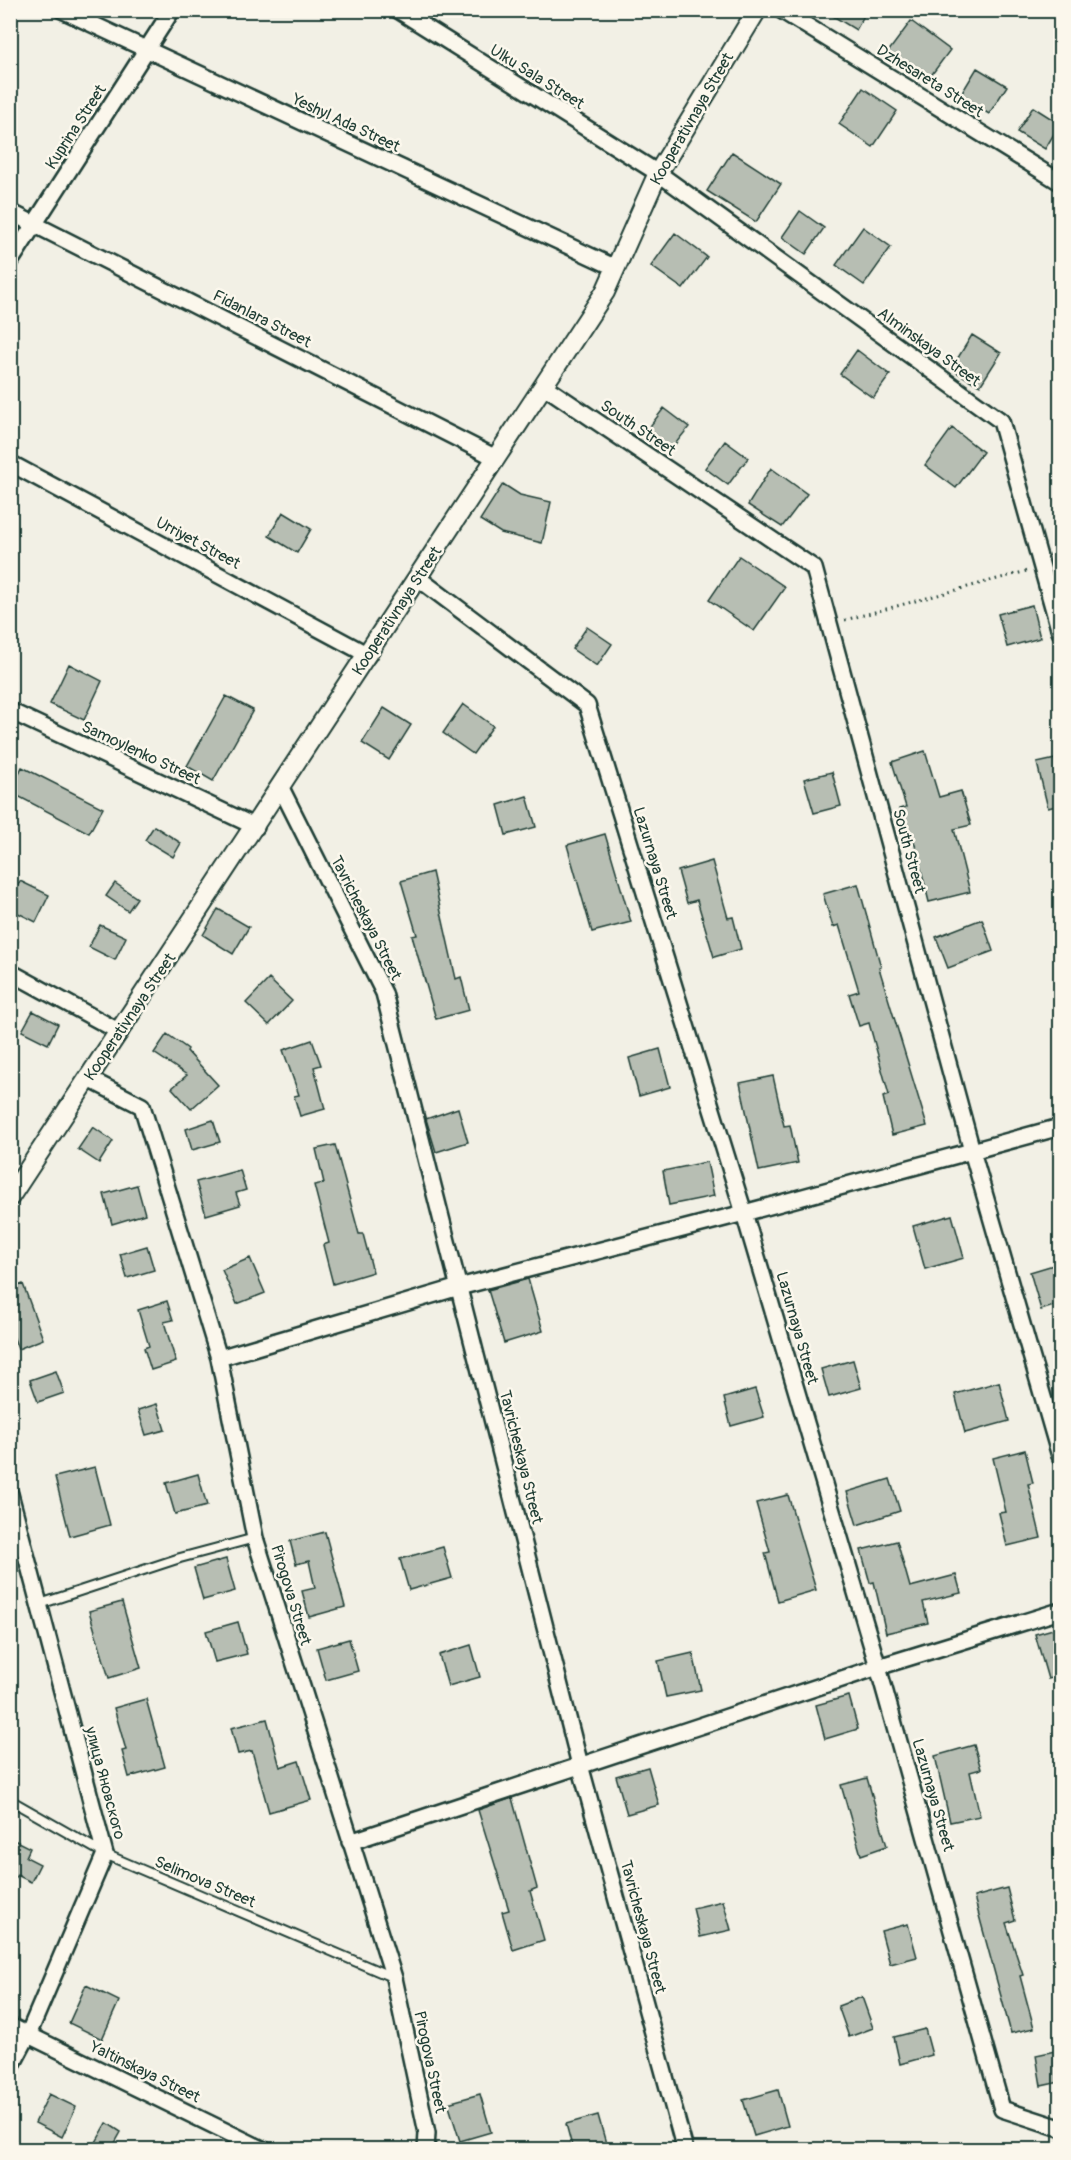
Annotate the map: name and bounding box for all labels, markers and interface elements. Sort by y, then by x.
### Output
street label: Ulku Sala Street [486,40,588,114]
street label: Dzhesareta Street [873,40,988,122]
street label: Kooperativnaya Street [646,49,738,189]
street label: Kuprina Street [41,80,111,173]
street label: Yeshyl Ada Street [288,89,404,157]
street label: Fidanlara Street [210,286,315,353]
street label: Alminskaya Street [874,303,985,391]
street label: South Street [596,395,680,461]
street label: Urriyet Street [152,512,244,574]
street label: Kooperativnaya Street [348,542,446,679]
street label: Samoylenko Street [78,717,204,790]
street label: Lazurnaya Street [628,805,682,922]
street label: South Street [888,806,930,896]
street label: Tavricheskaya Street [326,852,406,984]
street label: Kooperativnaya Street [80,949,180,1085]
street label: Lazurnaya Street [771,1269,823,1387]
street label: Tavricheskaya Street [495,1388,547,1526]
street label: Pirogova Street [266,1542,316,1648]
street label: улица Яновского [80,1723,130,1842]
street label: Lazurnaya Street [907,1736,959,1854]
street label: Selimova Street [151,1852,259,1912]
street label: Tavricheskaya Street [616,1858,671,1996]
street label: Pirogova Street [409,2009,451,2115]
street label: Yaltinskaya Street [86,2036,204,2108]

